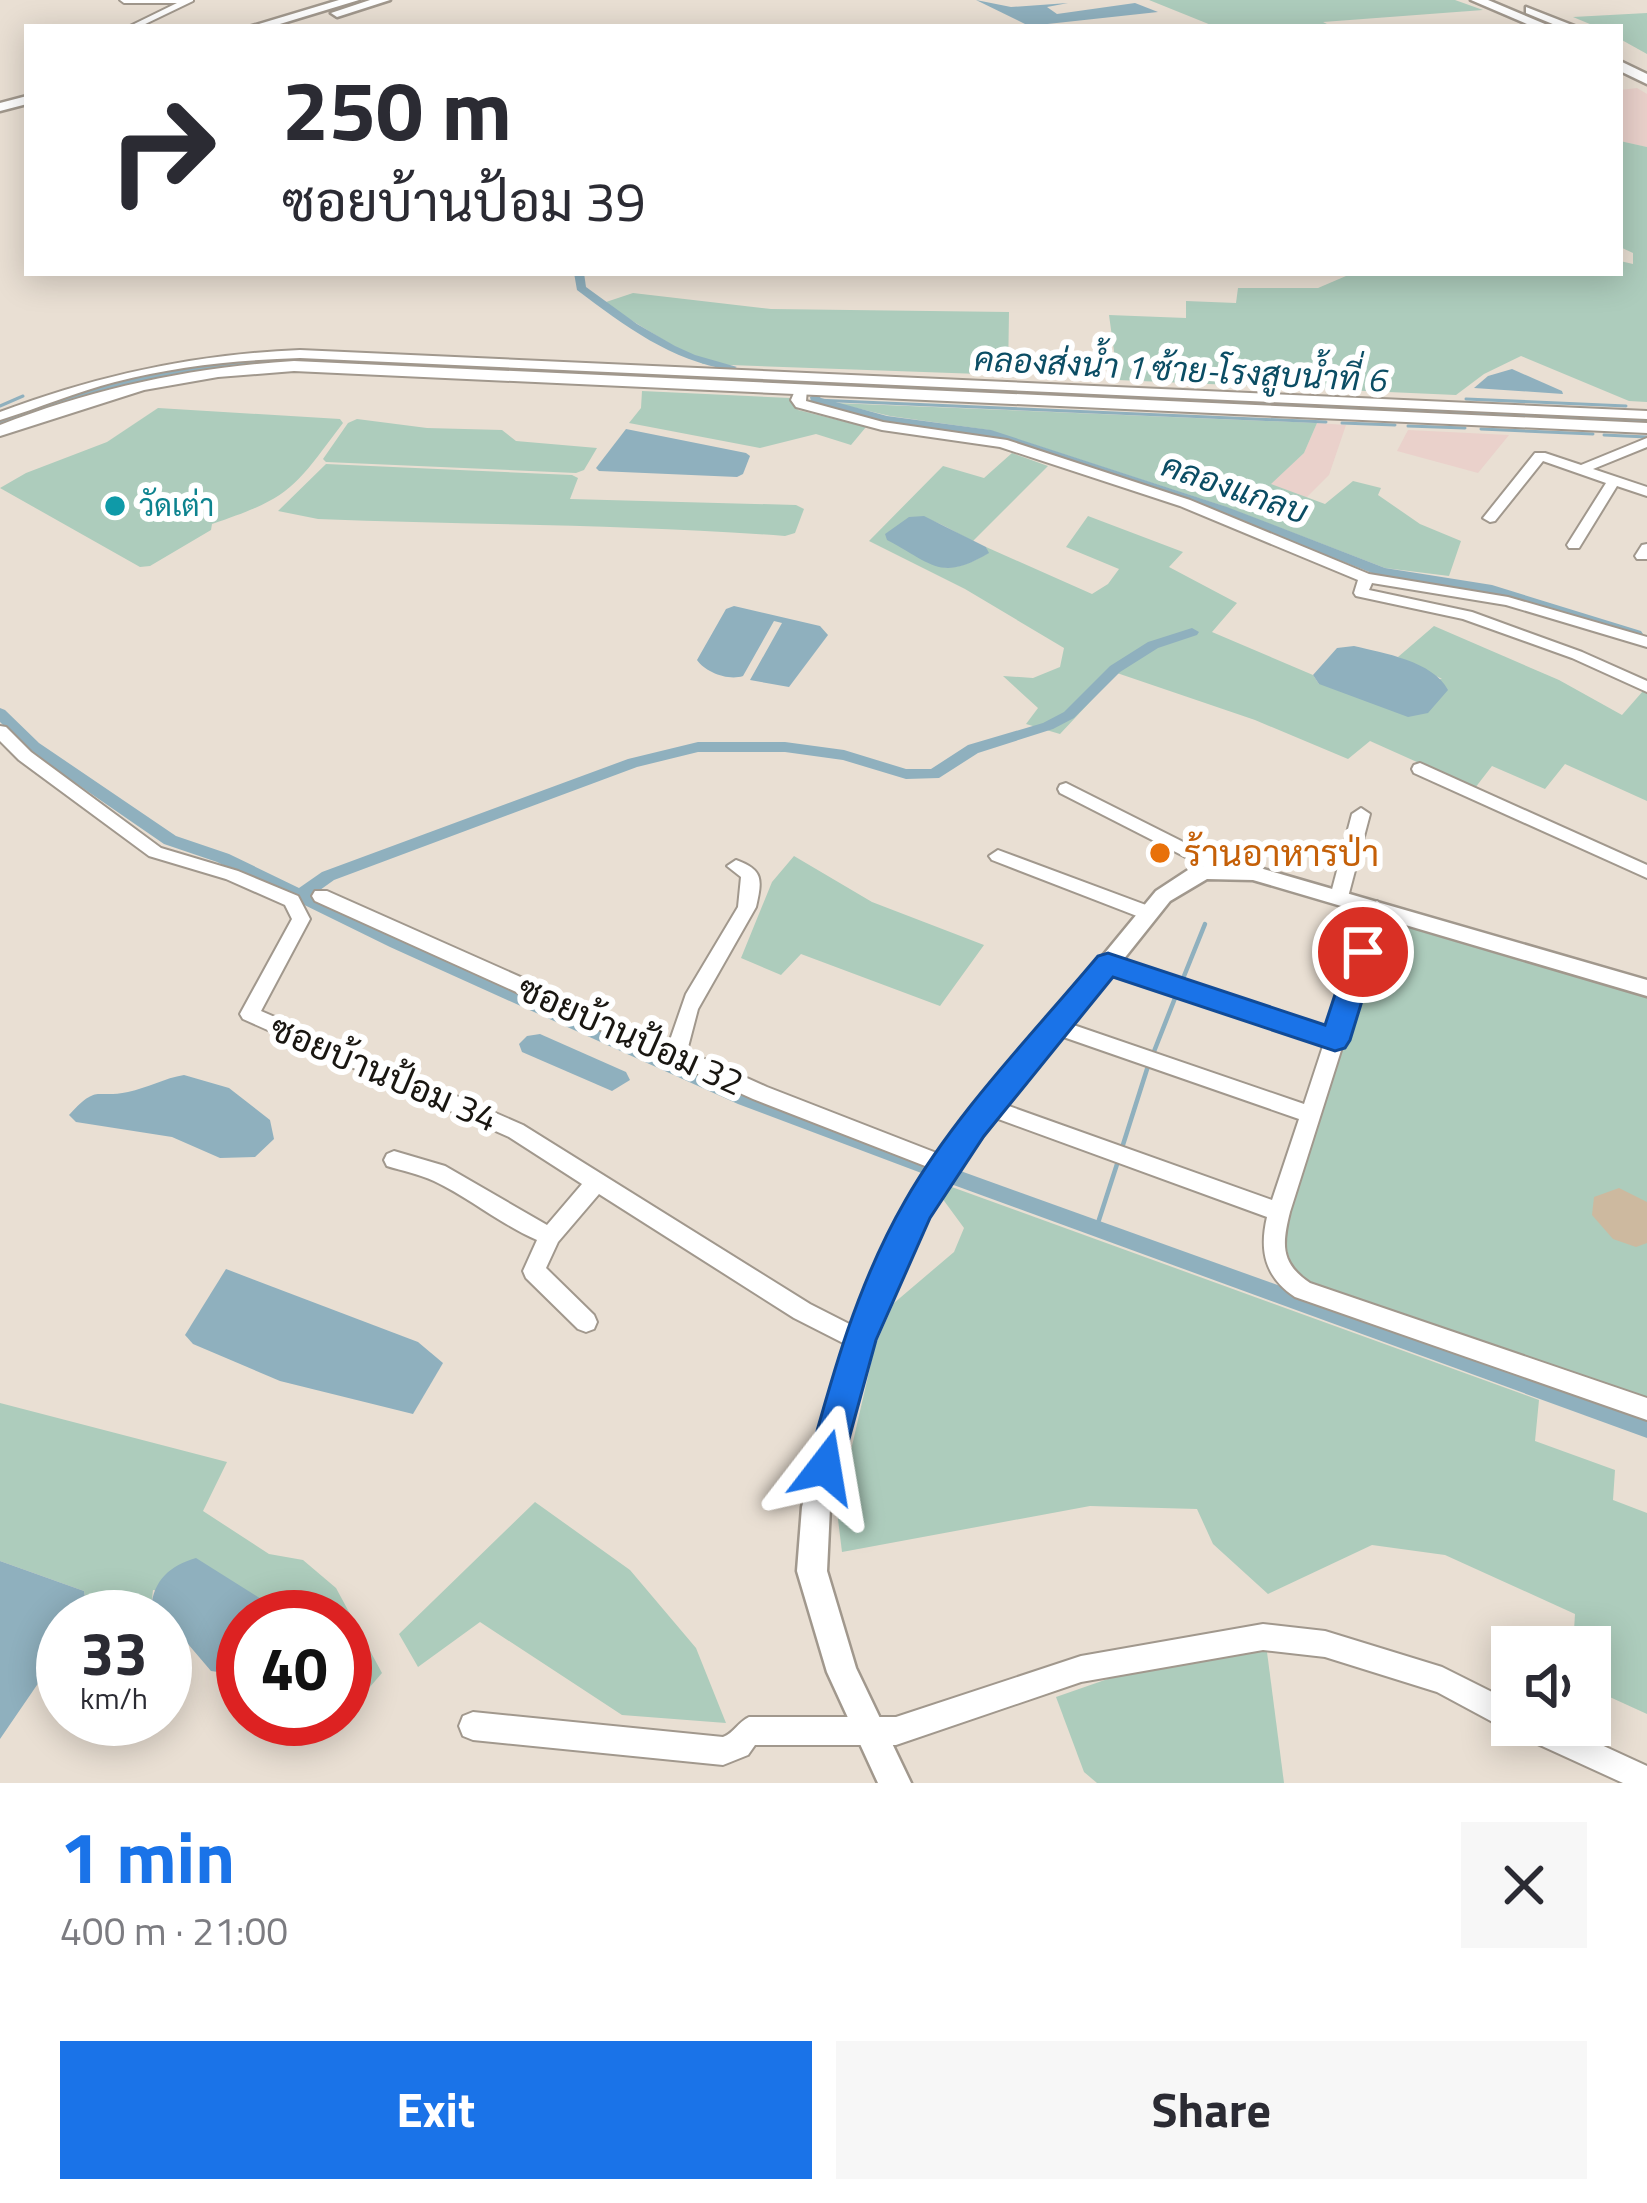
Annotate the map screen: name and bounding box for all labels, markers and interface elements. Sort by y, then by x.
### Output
text: 250 m [282,45,512,173]
icon: right [84,72,240,228]
text: ซอยบ้านป้อม 39 [282,160,646,242]
water label: คลองส่งน้ำ 1 ซ้าย-โรงสูบน้ำที่ 6 [973,329,1390,405]
water label: คลองแกลบ [1155,440,1315,536]
place label: วัดเต่า [139,482,214,528]
marker: วัดเต่า [102,493,128,519]
place label: ร้านอาหารป่า [1184,825,1379,880]
marker: ร้านอาหารป่า [1147,840,1173,866]
pin [1312,901,1414,1003]
icon: arrive [1330,919,1396,985]
street label: ซอยบ้านป้อม 32 [509,960,753,1109]
street label: ซอยบ้านป้อม 34 [262,1000,507,1145]
position arrow [762,1404,888,1530]
speed limit sign: 40 [216,1590,372,1746]
text: 33 [80,1607,148,1698]
map controls [1491,1626,1611,1746]
button: sound [1491,1626,1611,1746]
text: km/h [80,1675,148,1721]
text: 1 min [60,1801,235,1911]
button: close [1461,1822,1587,1948]
text: 400 m · 21:00 [60,1901,288,1960]
button: Exit [60,2041,812,2179]
button: Share [836,2041,1587,2179]

